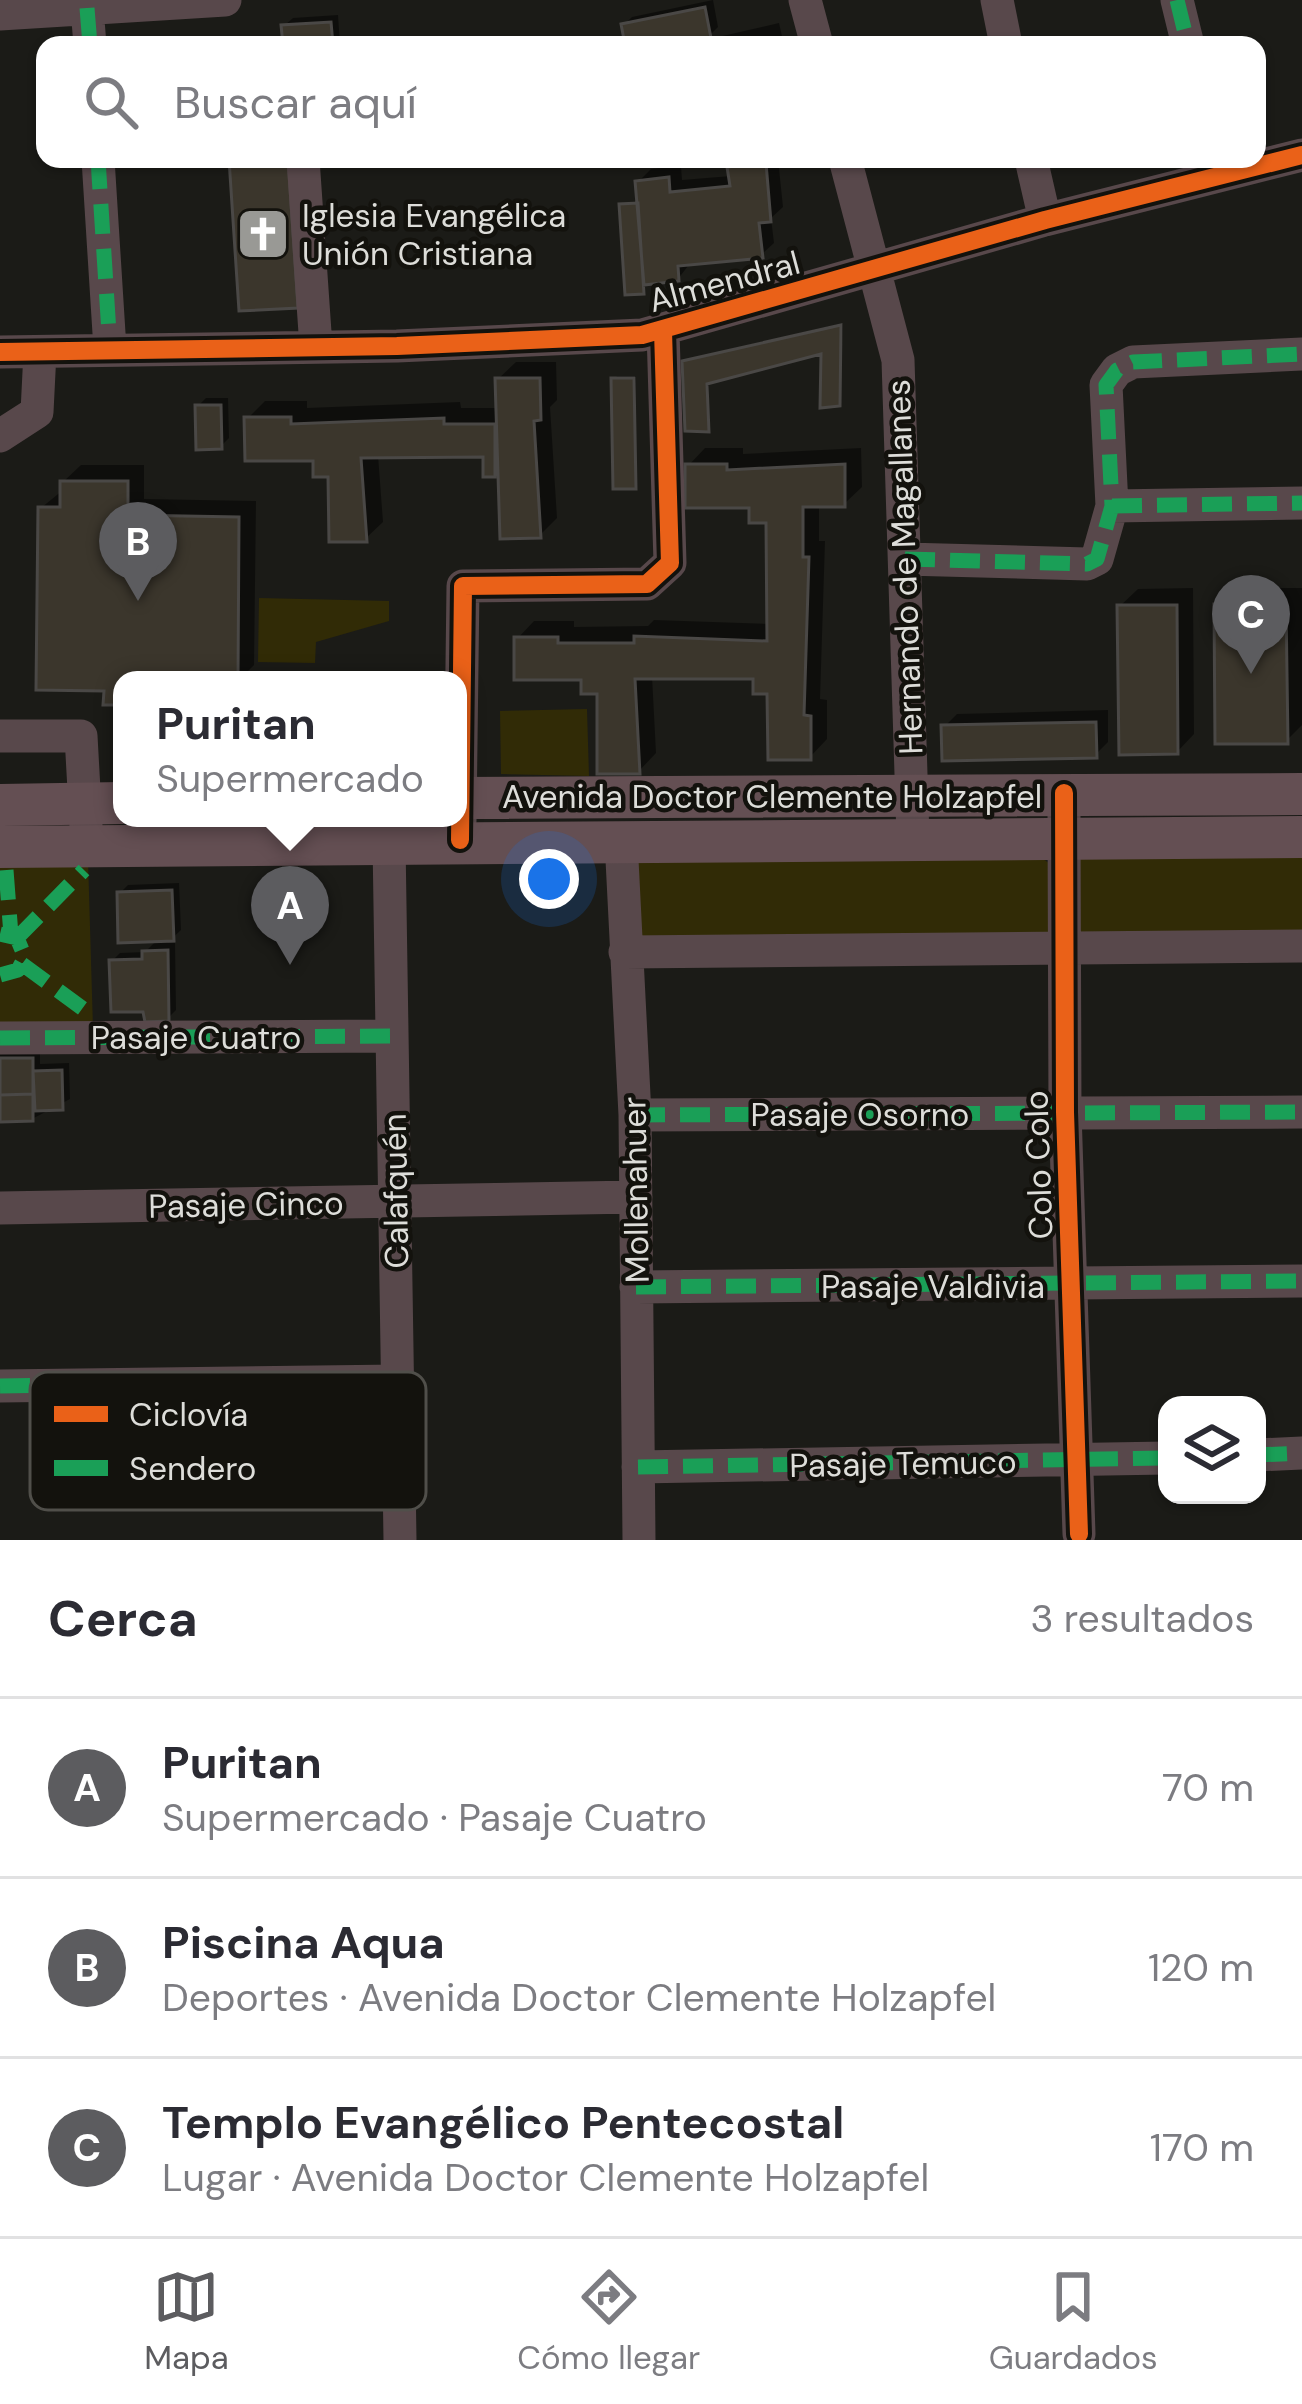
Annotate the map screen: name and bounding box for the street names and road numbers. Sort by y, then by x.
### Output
street label: Almendral [644,241,804,322]
street label: Hernando de Magallanes [876,379,933,755]
street label: Avenida Doctor Clemente Holzapfel [502,775,1042,818]
street label: Pasaje Cuatro [91,1016,301,1059]
street label: Colo Colo [1014,1090,1063,1240]
street label: Pasaje Osorno [751,1093,969,1136]
street label: Mollenahuer [612,1096,659,1284]
street label: Calafquén [373,1113,418,1269]
street label: Pasaje Cinco [148,1181,344,1228]
street label: Pasaje Valdivia [821,1265,1045,1308]
street label: Pasaje Temuco [789,1440,1017,1487]

